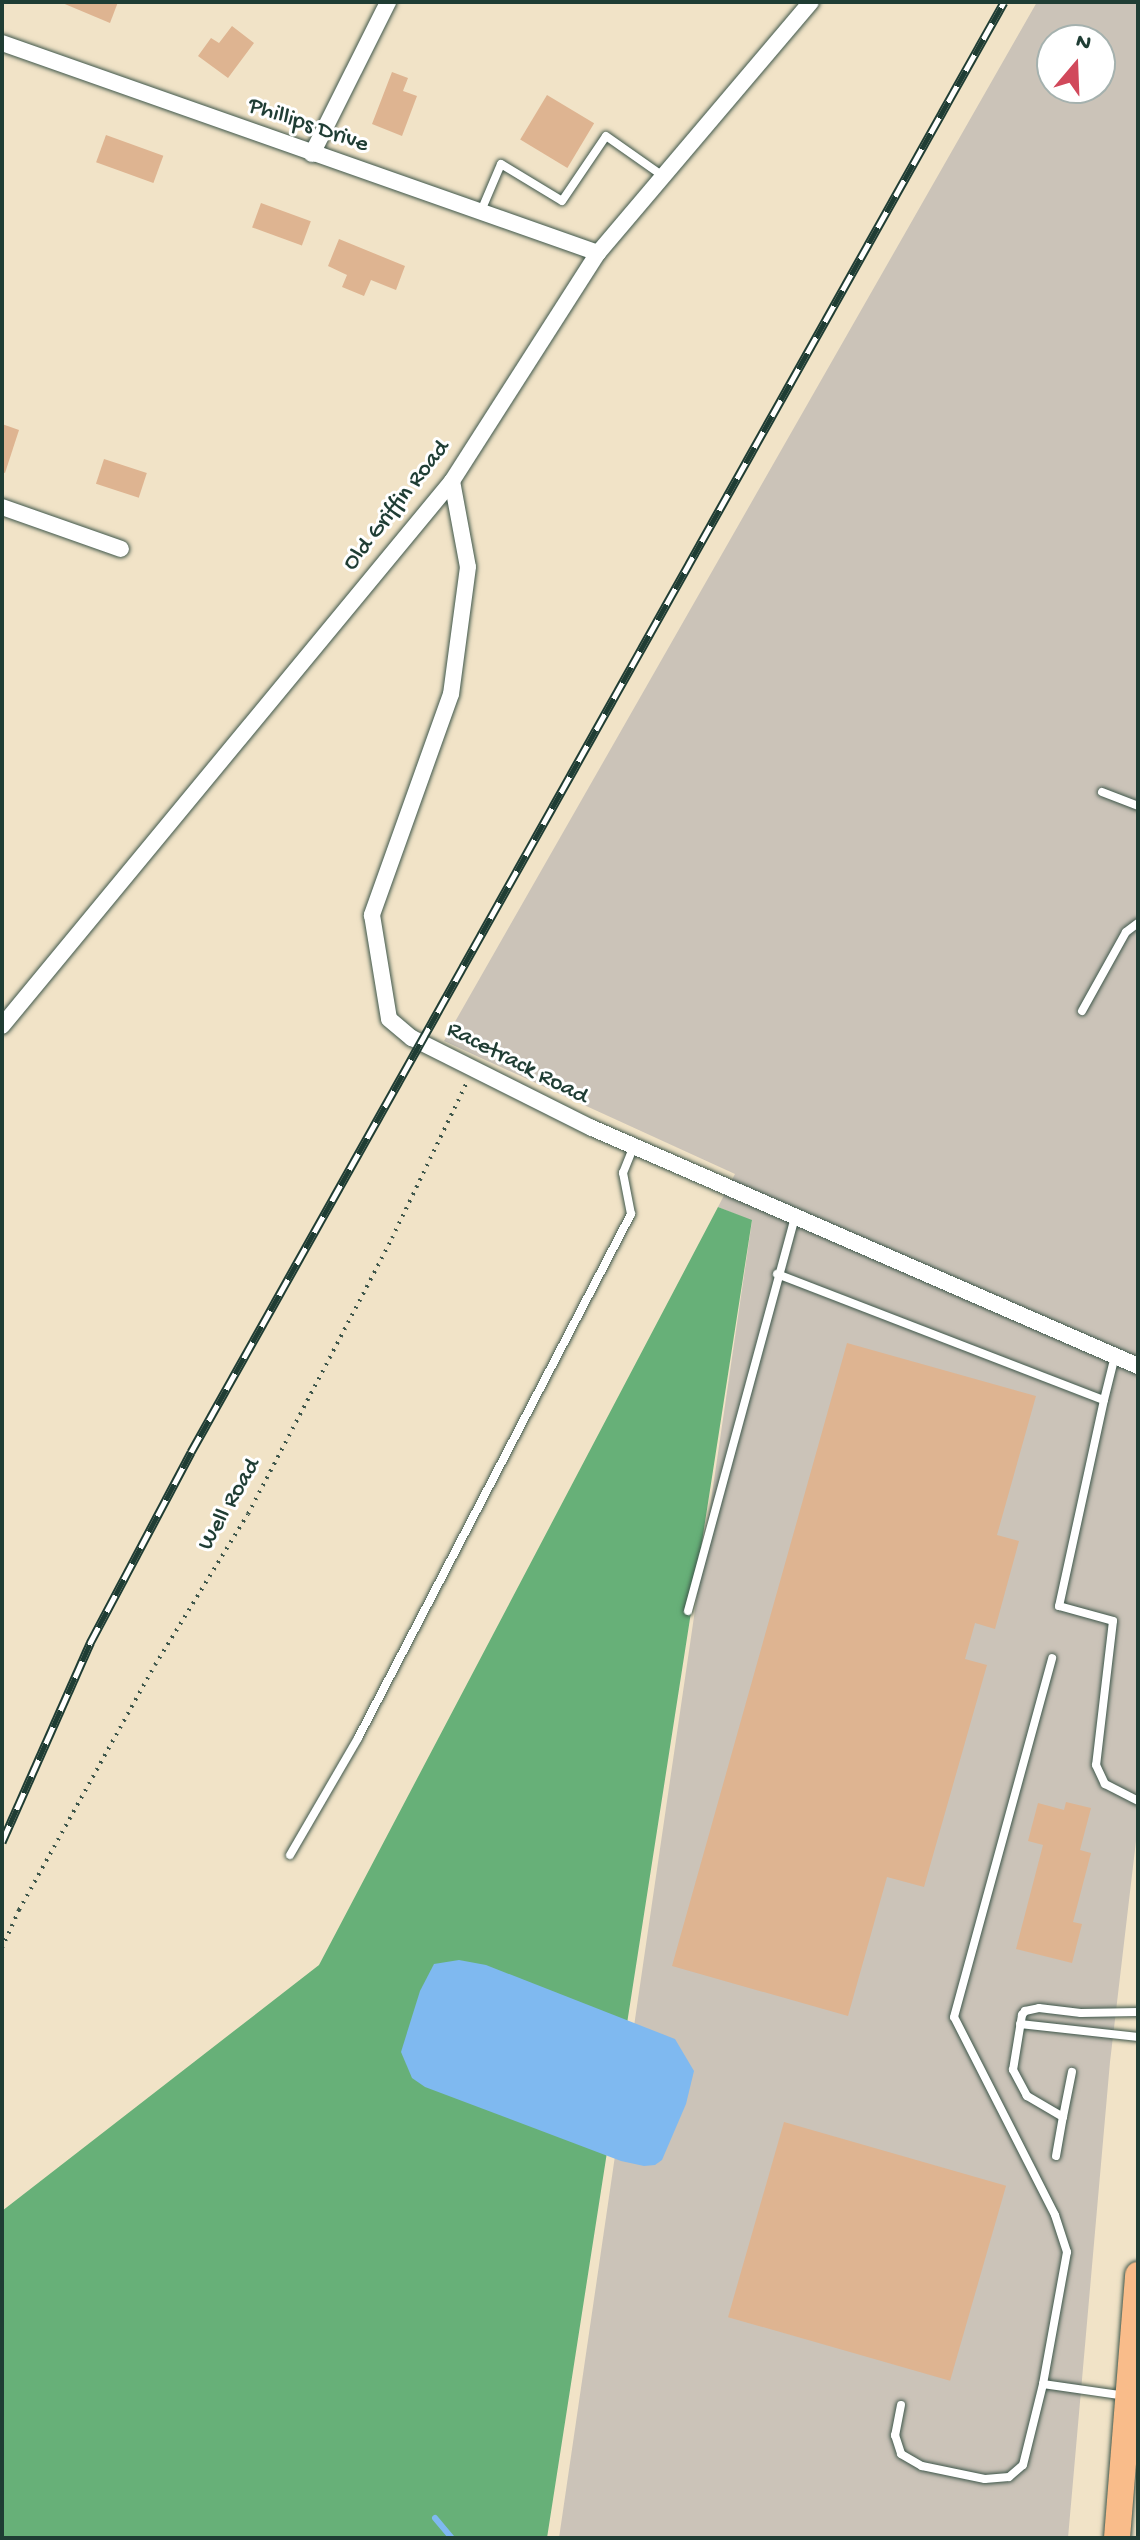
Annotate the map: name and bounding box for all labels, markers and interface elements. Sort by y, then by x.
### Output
north arrow [1036,24,1116,104]
text: N [1072,29,1094,58]
street label: Phillips Drive [244,92,372,160]
street label: Old Griffin Road [337,435,457,577]
street label: Racetrack Road [441,1016,593,1112]
street label: Well Road [192,1454,268,1556]

